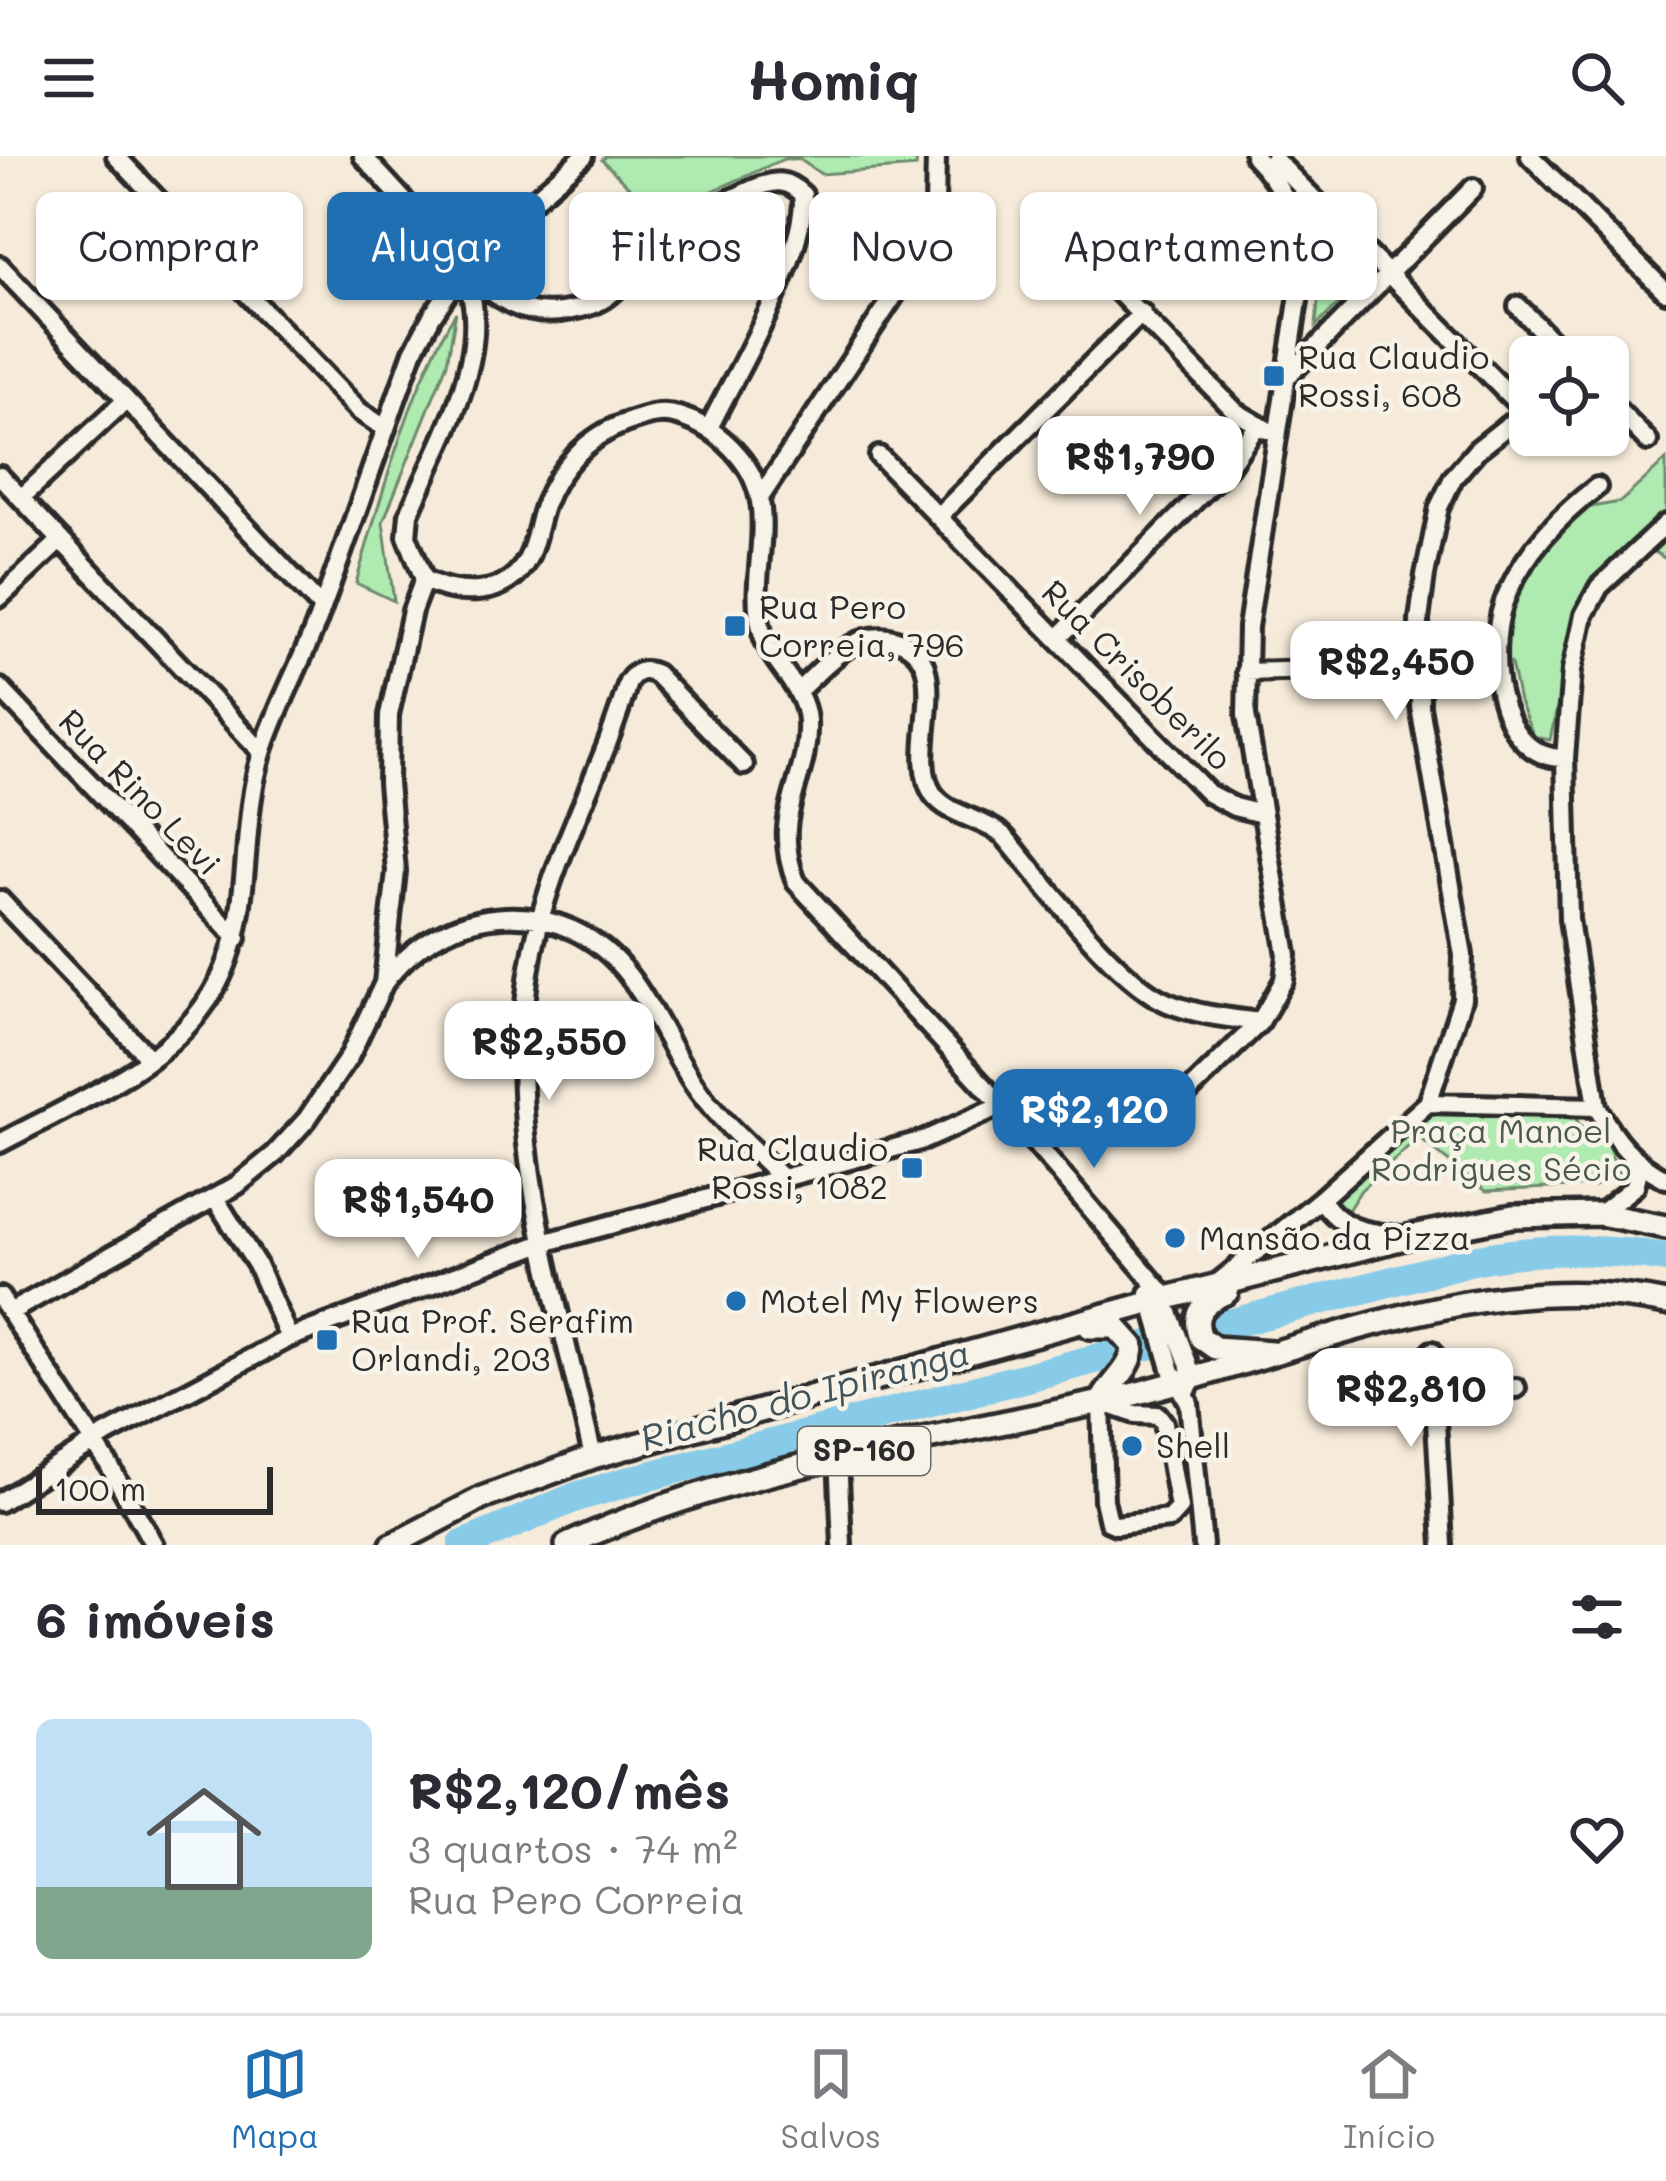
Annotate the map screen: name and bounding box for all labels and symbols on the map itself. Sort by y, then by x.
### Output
place label: Rua Claudio Rossi, 608 [1298,334,1489,415]
marker: Rua Claudio Rossi, 608 [1261,363,1287,389]
pin: R$1,790 [1029,416,1251,518]
street label: Rua Crisoberilo [1034,570,1242,778]
place label: Rua Pero Correia, 796 [759,584,965,665]
marker: Rua Pero Correia, 796 [722,613,748,639]
pin: R$2,450 [1285,621,1507,723]
street label: Rua Rino Levi [51,699,231,883]
pin: R$2,550 [438,1001,660,1103]
pin: R$2,120 [983,1069,1205,1171]
park label: Praça Manoel Rodrigues Sécio [1371,1108,1631,1189]
place label: Rua Claudio Rossi, 1082 [697,1126,888,1207]
marker: Rua Claudio Rossi, 1082 [899,1155,925,1181]
pin: R$1,540 [307,1159,529,1261]
place label: Mansão da Pizza [1199,1215,1470,1258]
marker: Mansão da Pizza [1162,1225,1188,1251]
place label: Motel My Flowers [760,1278,1039,1322]
marker: Motel My Flowers [723,1288,749,1314]
place label: Rua Prof. Serafim Orlandi, 203 [351,1298,634,1379]
marker: Rua Prof. Serafim Orlandi, 203 [314,1327,340,1353]
water label: Riacho do Ipiranga [635,1327,975,1460]
pin: R$2,810 [1300,1348,1522,1450]
place label: Shell [1156,1423,1230,1466]
road number: SP-160 [798,1427,930,1475]
marker: Shell [1119,1433,1145,1459]
scale bar [36,1461,273,1514]

